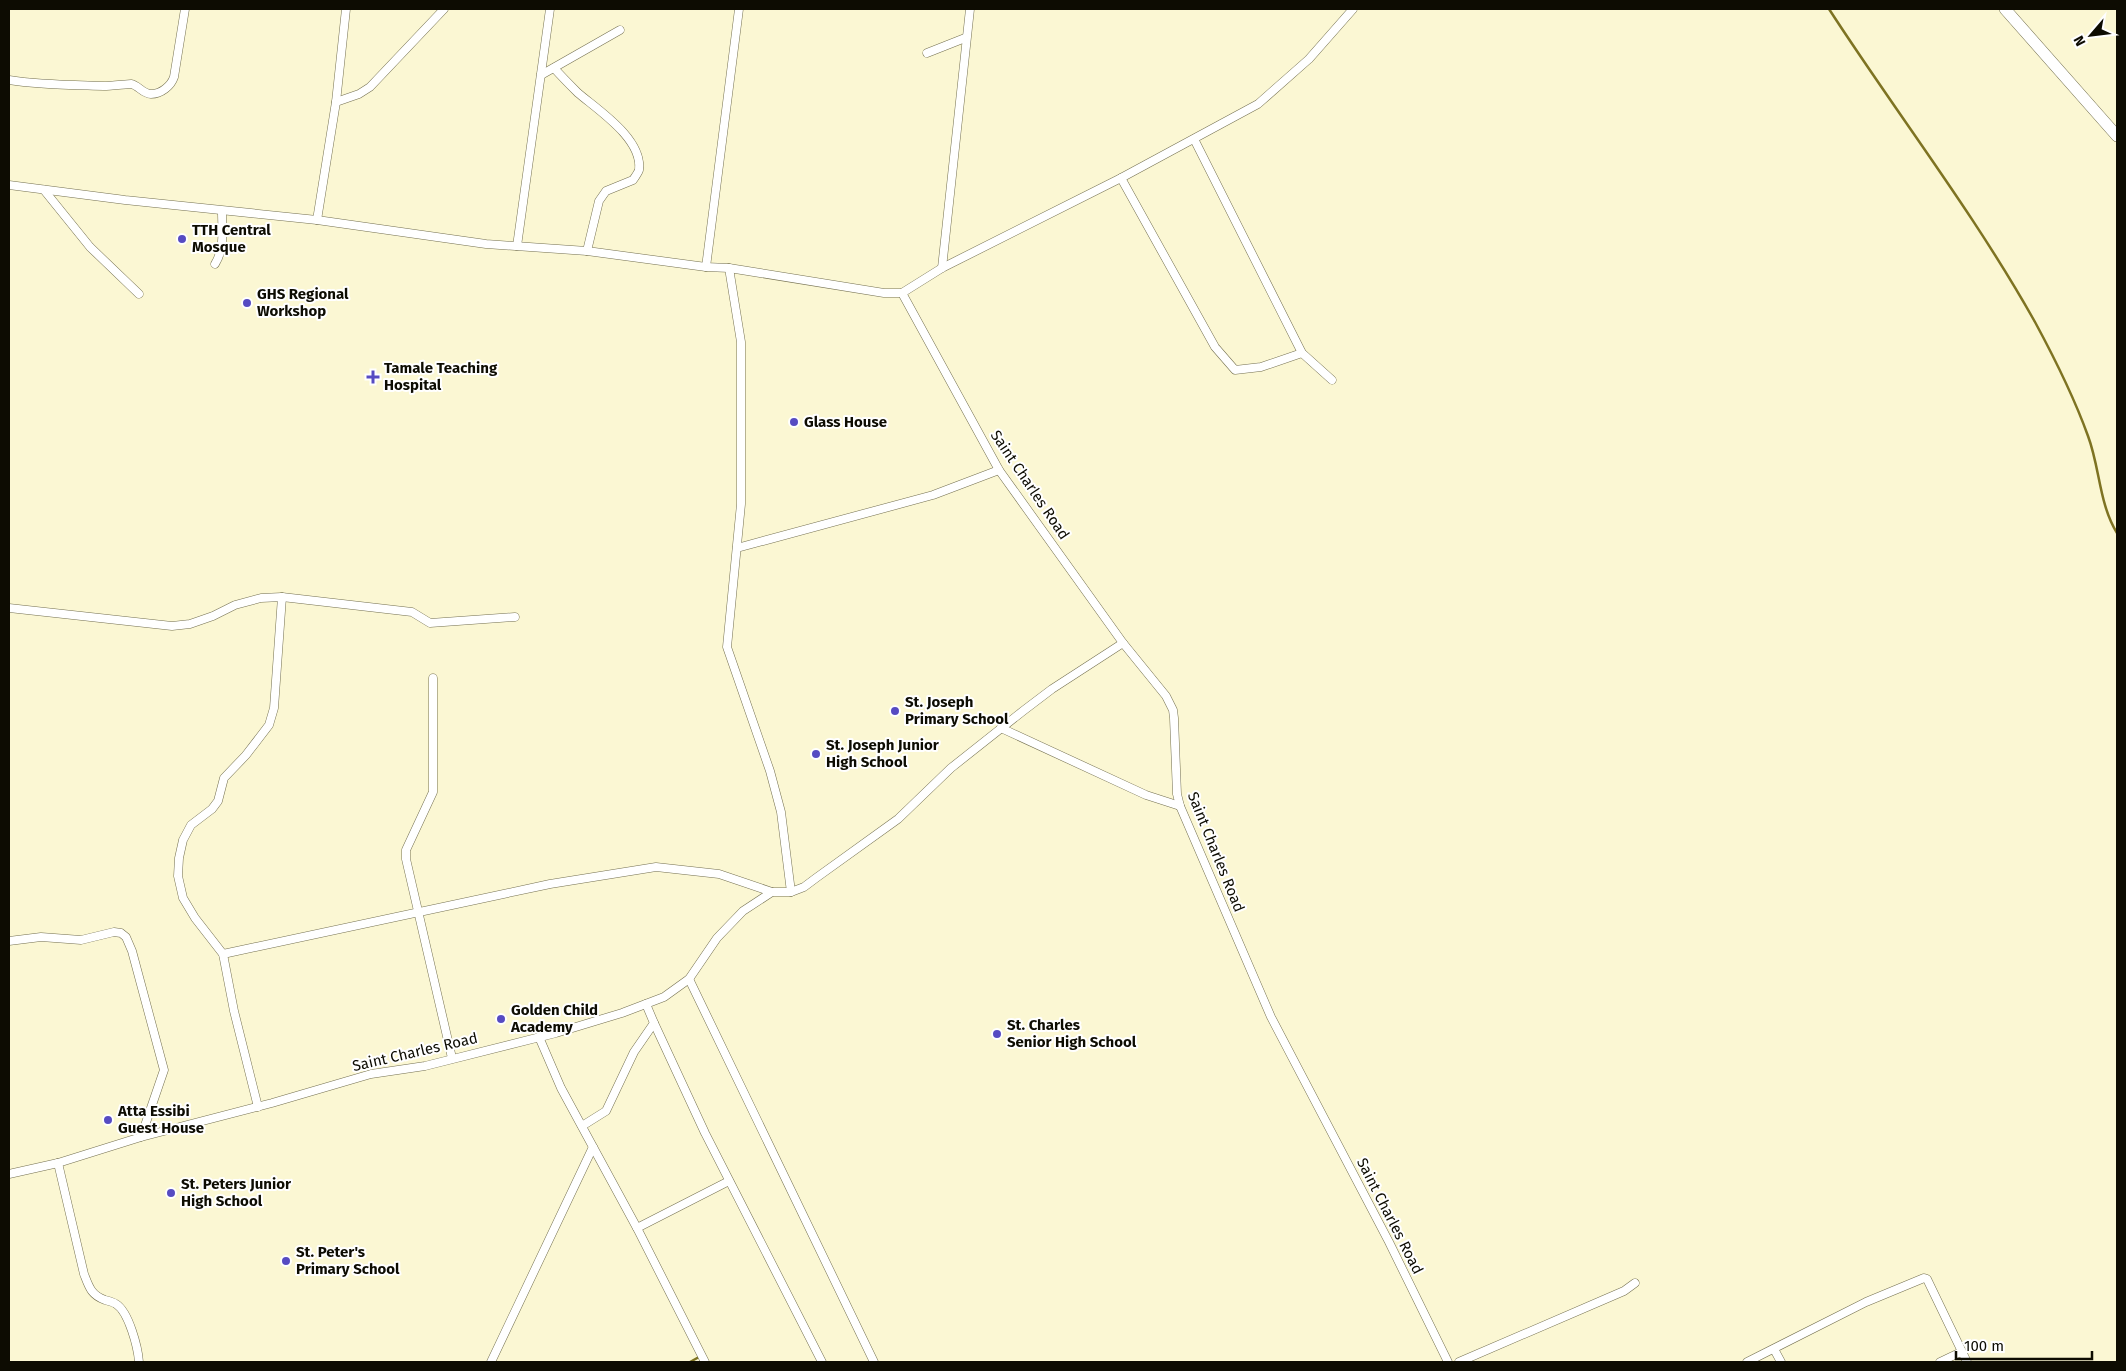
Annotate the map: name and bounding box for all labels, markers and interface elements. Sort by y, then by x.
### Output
north arrow [2066,10,2116,60]
text: N [2070,33,2090,49]
place label: TTH Central Mosque [192,221,271,256]
marker: TTH Central Mosque [176,233,188,245]
place label: GHS Regional Workshop [257,285,349,320]
marker: GHS Regional Workshop [241,297,253,309]
place label: Tamale Teaching Hospital [384,359,498,394]
marker: Tamale Teaching Hospital [366,370,380,384]
place label: Glass House [804,413,887,431]
marker: Glass House [788,416,800,428]
street label: Saint Charles Road [987,427,1073,543]
place label: St. Joseph Primary School [905,693,1009,728]
marker: St. Joseph Primary School [889,705,901,717]
place label: St. Joseph Junior High School [826,736,940,771]
marker: St. Joseph Junior High School [810,748,822,760]
street label: Saint Charles Road [1184,789,1248,915]
place label: Golden Child Academy [510,1001,598,1036]
marker: Golden Child Academy [495,1013,507,1025]
place label: St. Charles Senior High School [1007,1016,1137,1051]
marker: St. Charles Senior High School [991,1028,1003,1040]
street label: Saint Charles Road [351,1029,479,1075]
place label: Atta Essibi Guest House [117,1102,204,1137]
marker: Atta Essibi Guest House [102,1114,114,1126]
street label: Saint Charles Road [1353,1155,1427,1277]
place label: St. Peters Junior High School [181,1175,292,1210]
marker: St. Peters Junior High School [165,1187,177,1199]
place label: St. Peter's Primary School [296,1243,400,1278]
marker: St. Peter's Primary School [280,1255,292,1267]
scale bar [1956,1328,2092,1360]
text: 100 m [1964,1337,2004,1355]

